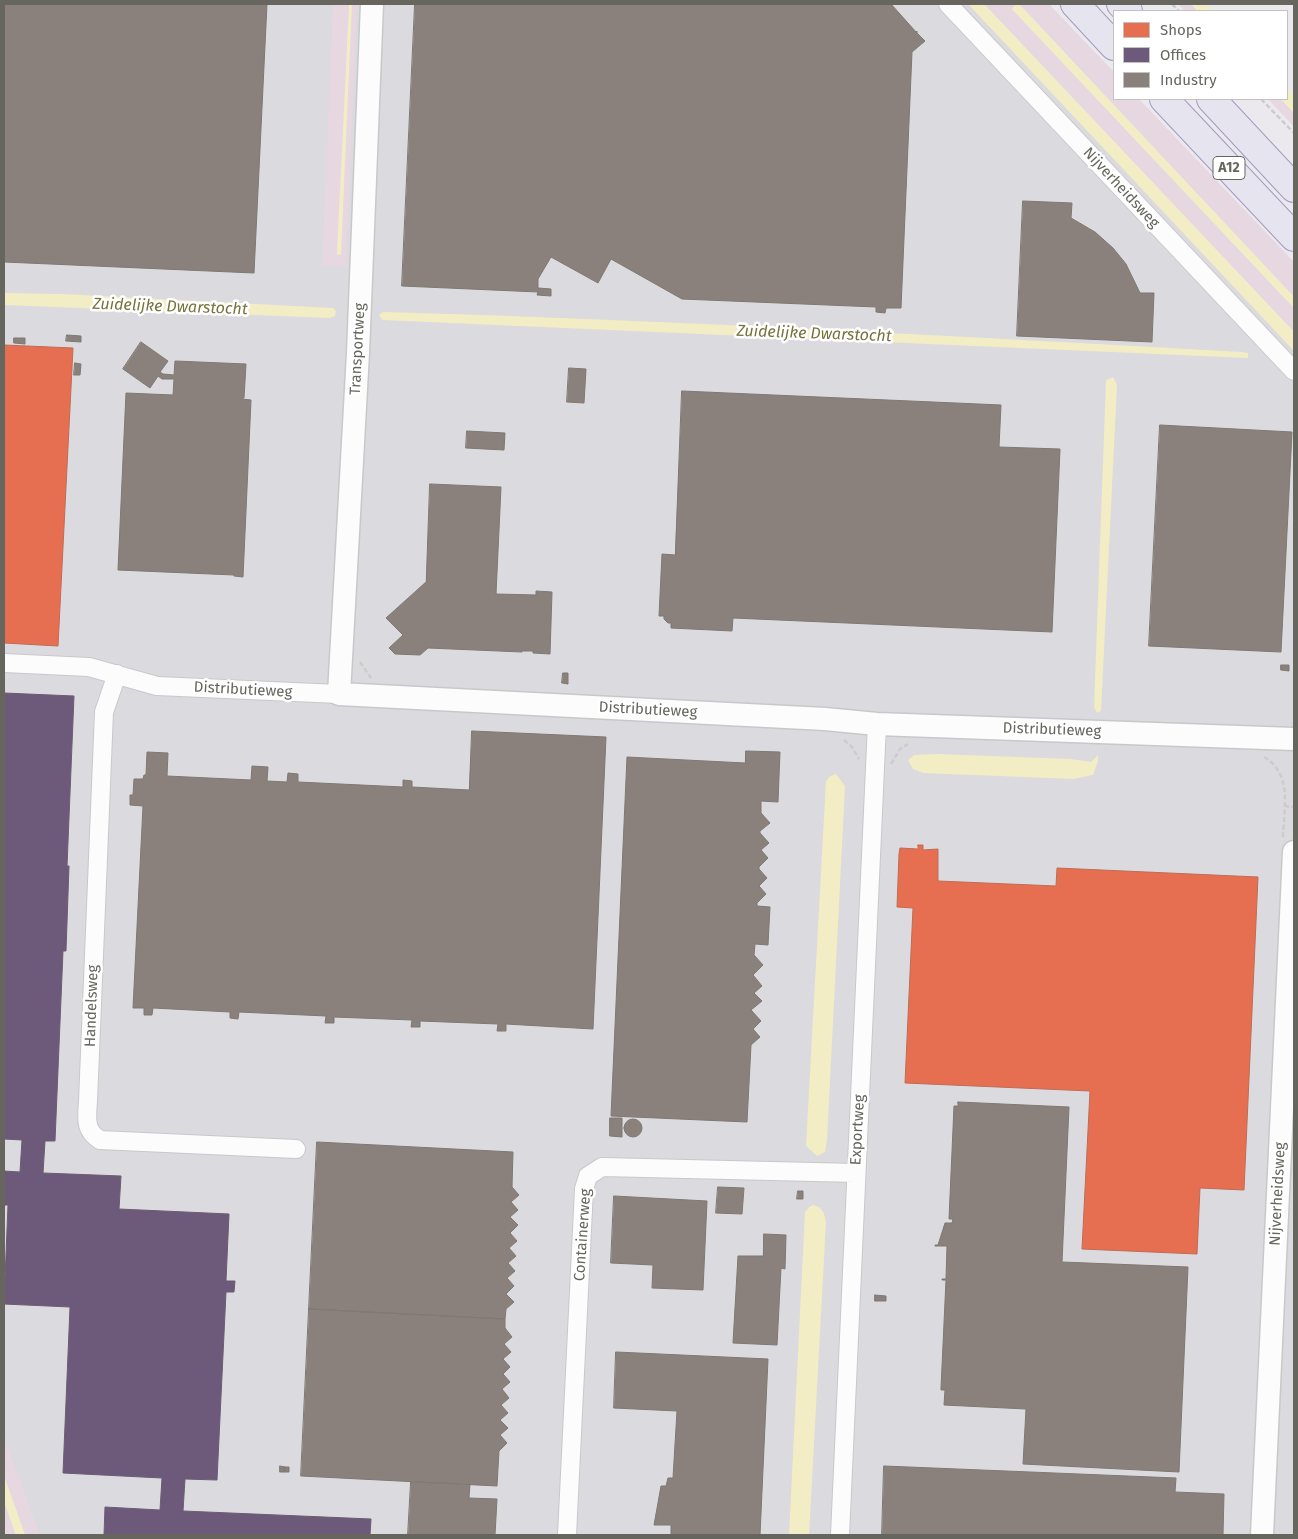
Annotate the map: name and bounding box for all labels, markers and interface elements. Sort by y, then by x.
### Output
legend [1113,10,1288,100]
text: Shops [1160,21,1202,39]
text: Offices [1160,46,1206,64]
text: Industry [1160,71,1217,89]
street label: Nijverheidsweg [1079,144,1163,232]
road number: A12 [1213,156,1245,180]
water label: Zuidelijke Dwarstocht [92,295,248,319]
street label: Transportweg [347,303,369,395]
water label: Zuidelijke Dwarstocht [736,322,892,346]
street label: Distributieweg [193,678,293,702]
street label: Distributieweg [598,698,698,722]
street label: Distributieweg [1002,719,1102,741]
street label: Handelsweg [82,965,102,1047]
street label: Exportweg [847,1094,869,1166]
street label: Nijverheidsweg [1266,1142,1290,1246]
street label: Containerweg [571,1188,595,1282]

